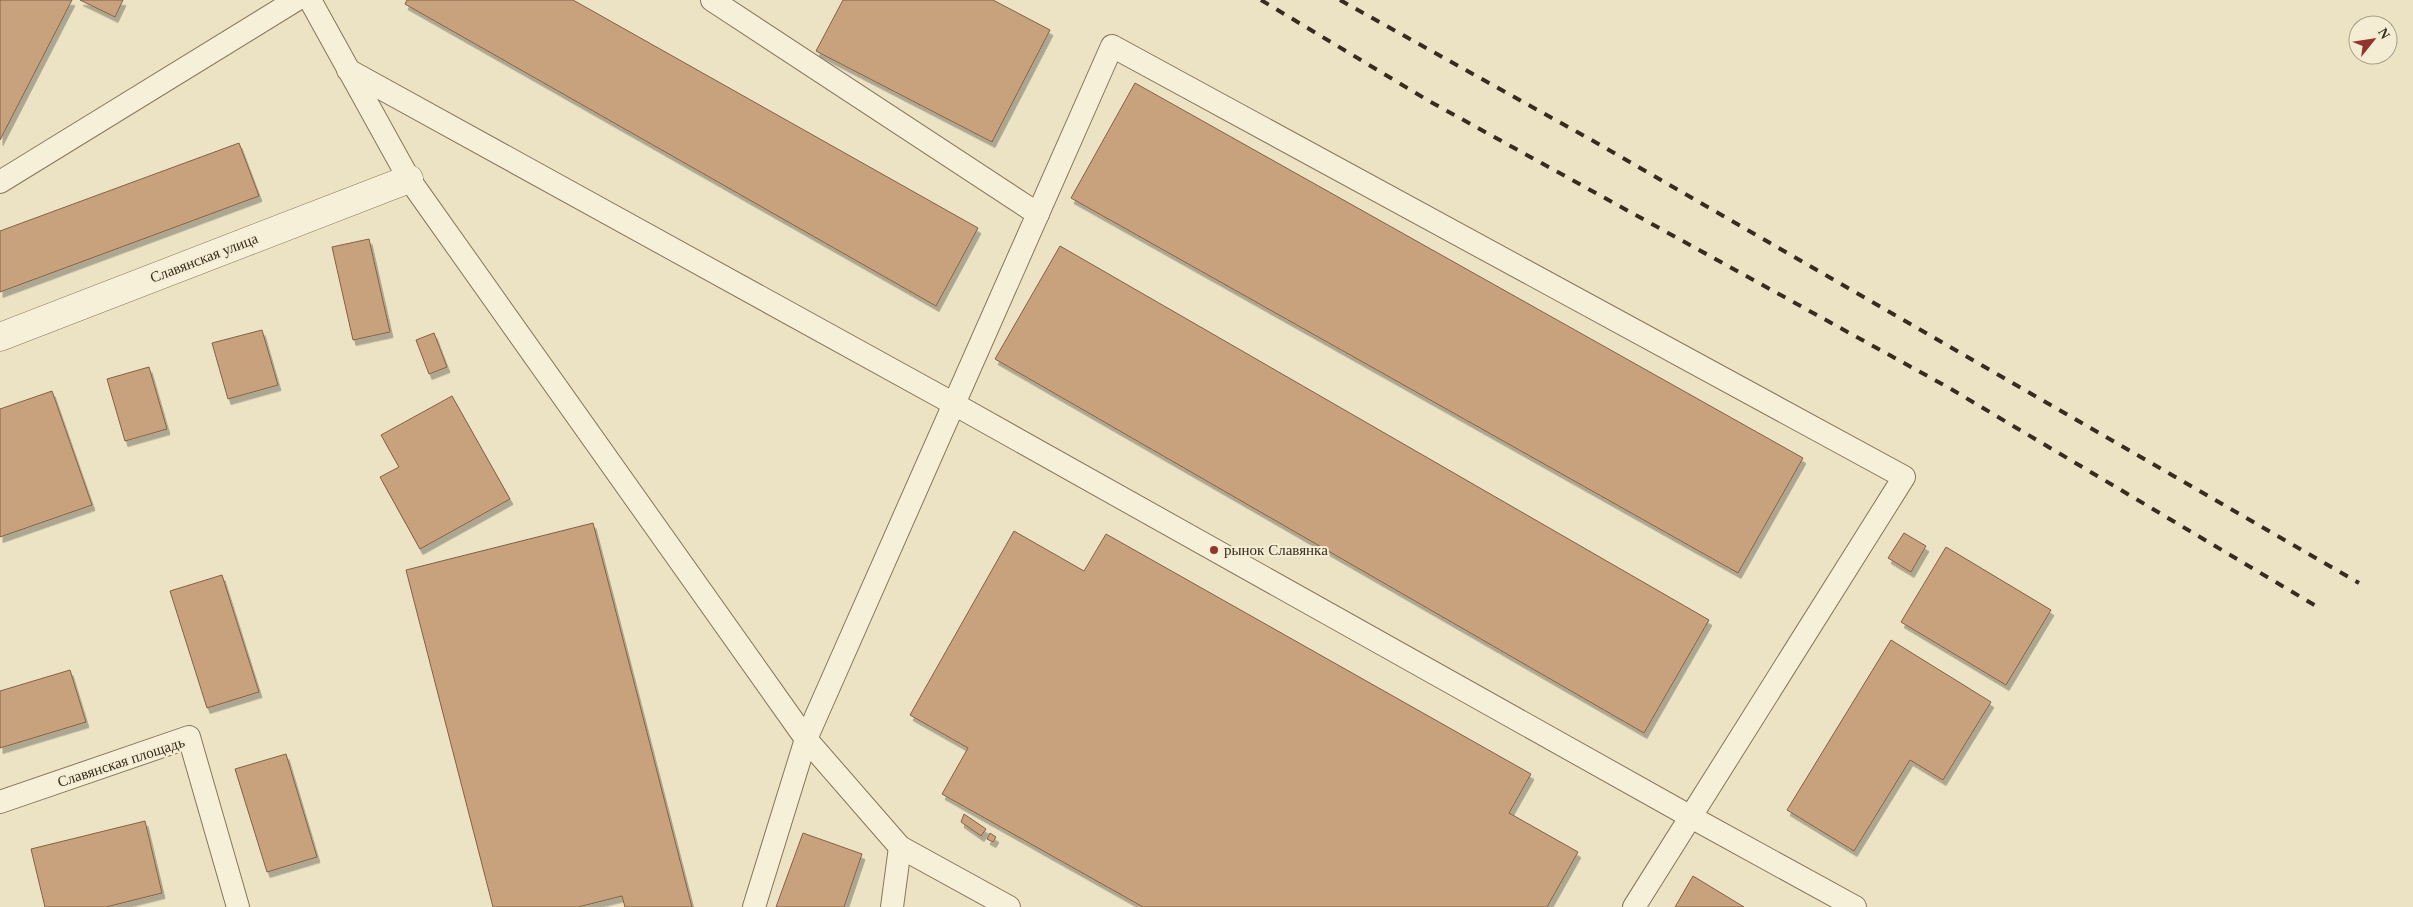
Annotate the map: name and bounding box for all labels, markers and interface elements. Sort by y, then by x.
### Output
north arrow [2348,15,2398,65]
text: N [2375,26,2393,42]
street label: Славянская улица [148,230,260,286]
place label: рынок Славянка [1224,542,1328,558]
marker: рынок Славянка [1208,544,1220,556]
street label: Славянская площадь [55,734,187,790]

